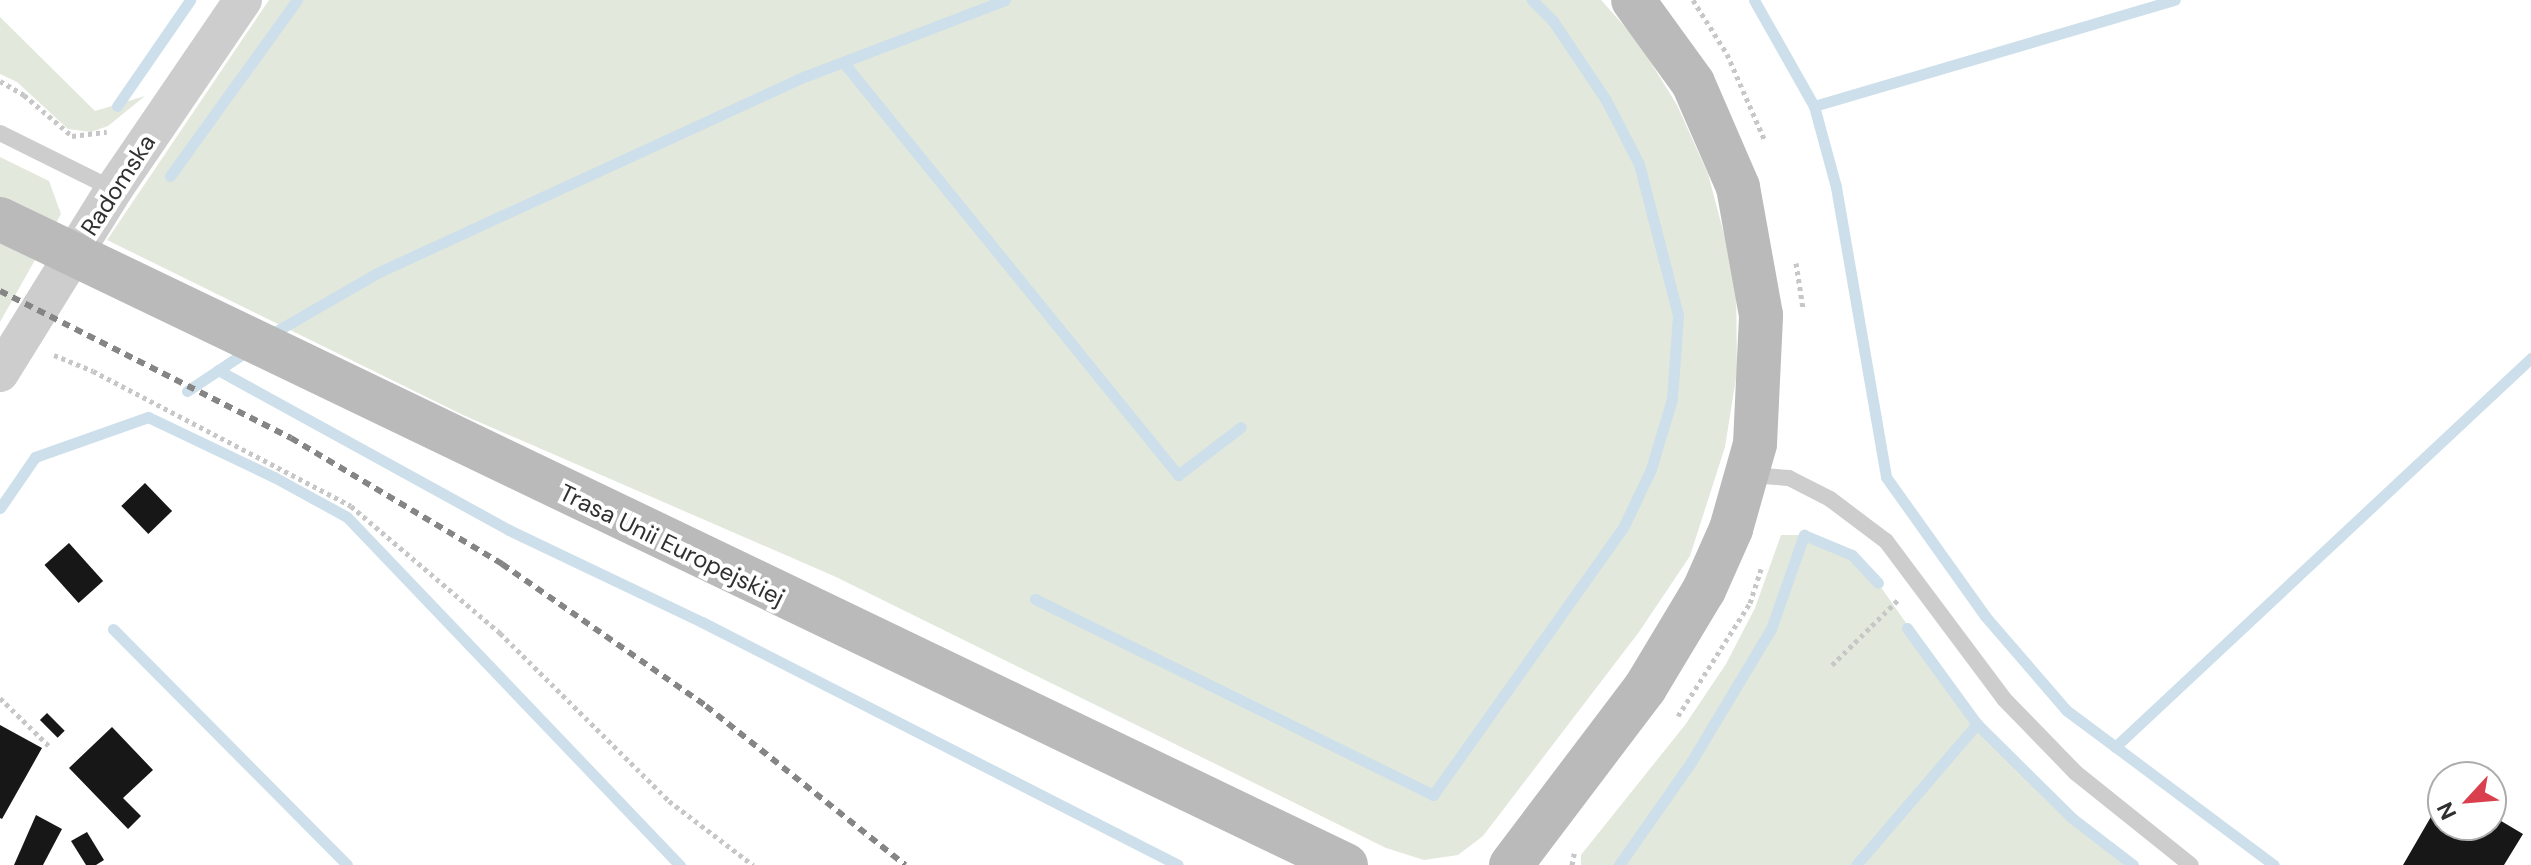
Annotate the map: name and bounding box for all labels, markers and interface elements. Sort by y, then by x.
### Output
street label: Radomska [75,129,161,241]
street label: Trasa Unii Europejskiej [555,478,789,612]
north arrow [2427,761,2507,841]
text: N [2430,797,2463,824]

